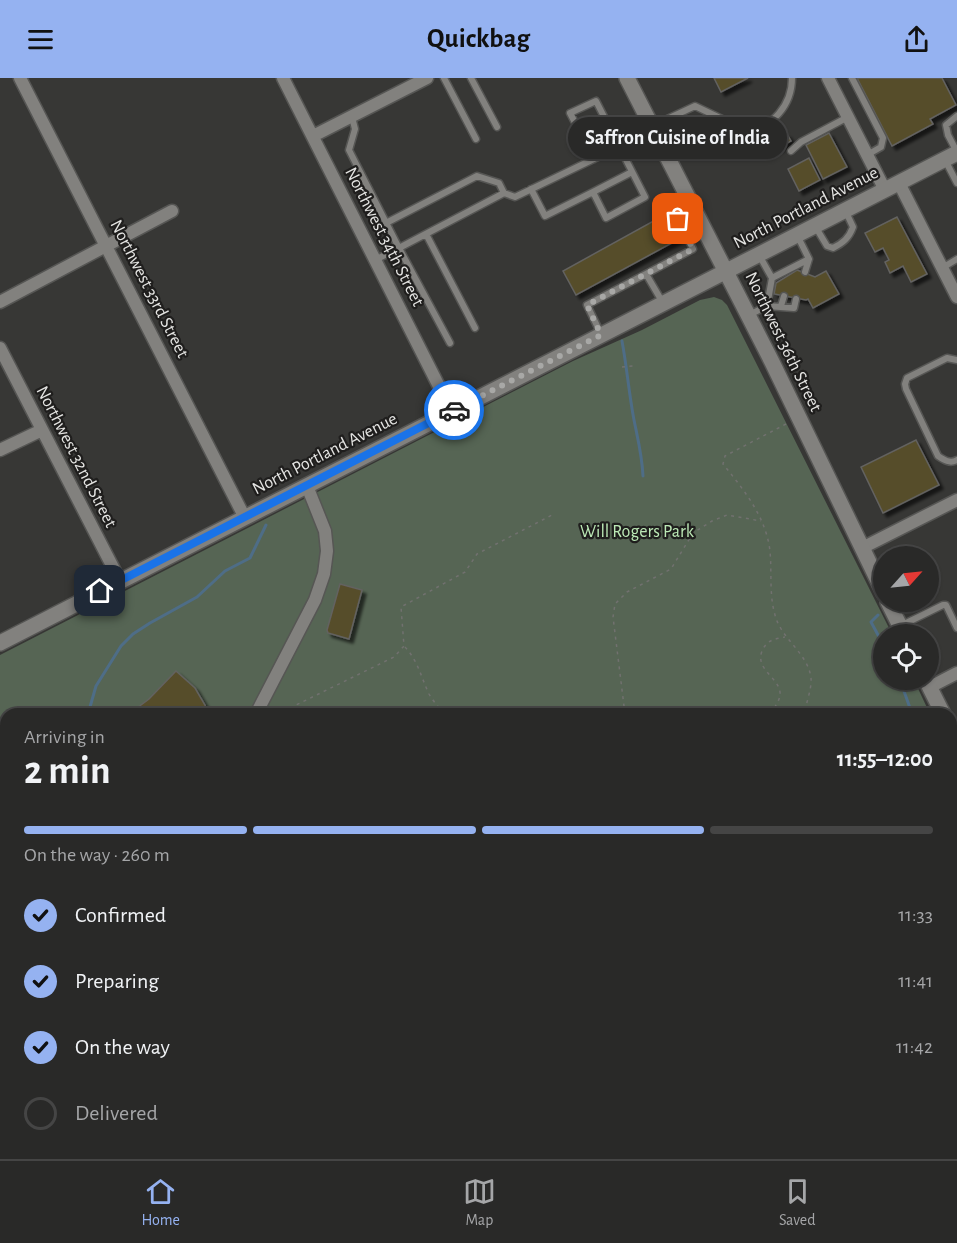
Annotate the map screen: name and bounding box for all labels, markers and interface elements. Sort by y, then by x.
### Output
icon: menu [24,23,57,56]
icon: share [900,23,933,56]
text: Quickbag [427,25,530,52]
callout: Saffron Cuisine of India [568,117,788,159]
text: Saffron Cuisine of India [585,128,770,148]
street label: North Portland Avenue [731,164,881,252]
street label: Northwest 34th Street [341,165,427,310]
pin [652,193,703,244]
icon: bag [661,202,694,235]
street label: Northwest 33rd Street [106,217,192,361]
street label: Northwest 36th Street [741,269,825,415]
courier [424,380,484,440]
street label: Northwest 32nd Street [33,383,120,531]
icon: car [438,394,471,427]
street label: North Portland Avenue [250,410,400,498]
park label: Will Rogers Park [580,523,695,541]
north arrow [873,546,939,612]
map controls [873,546,939,690]
pin [74,565,125,616]
icon: home [83,574,116,607]
button: locate [873,624,939,690]
text: Arriving in [24,727,105,747]
text: 11:55–12:00 [837,748,933,770]
text: 2 min [24,752,111,791]
text: On the way · 260 m [24,845,170,865]
icon: check [24,899,57,932]
text: Confirmed [75,904,166,926]
text: 11:33 [898,905,933,925]
icon: check [24,965,57,998]
text: Preparing [75,970,159,992]
text: 11:41 [898,971,933,991]
icon: check [24,1031,57,1064]
text: On the way [75,1036,170,1058]
text: 11:42 [896,1037,933,1057]
text: Delivered [75,1102,158,1124]
tab: Home [141,1175,180,1230]
tab: Map [463,1175,496,1230]
tab: Saved [779,1175,816,1230]

